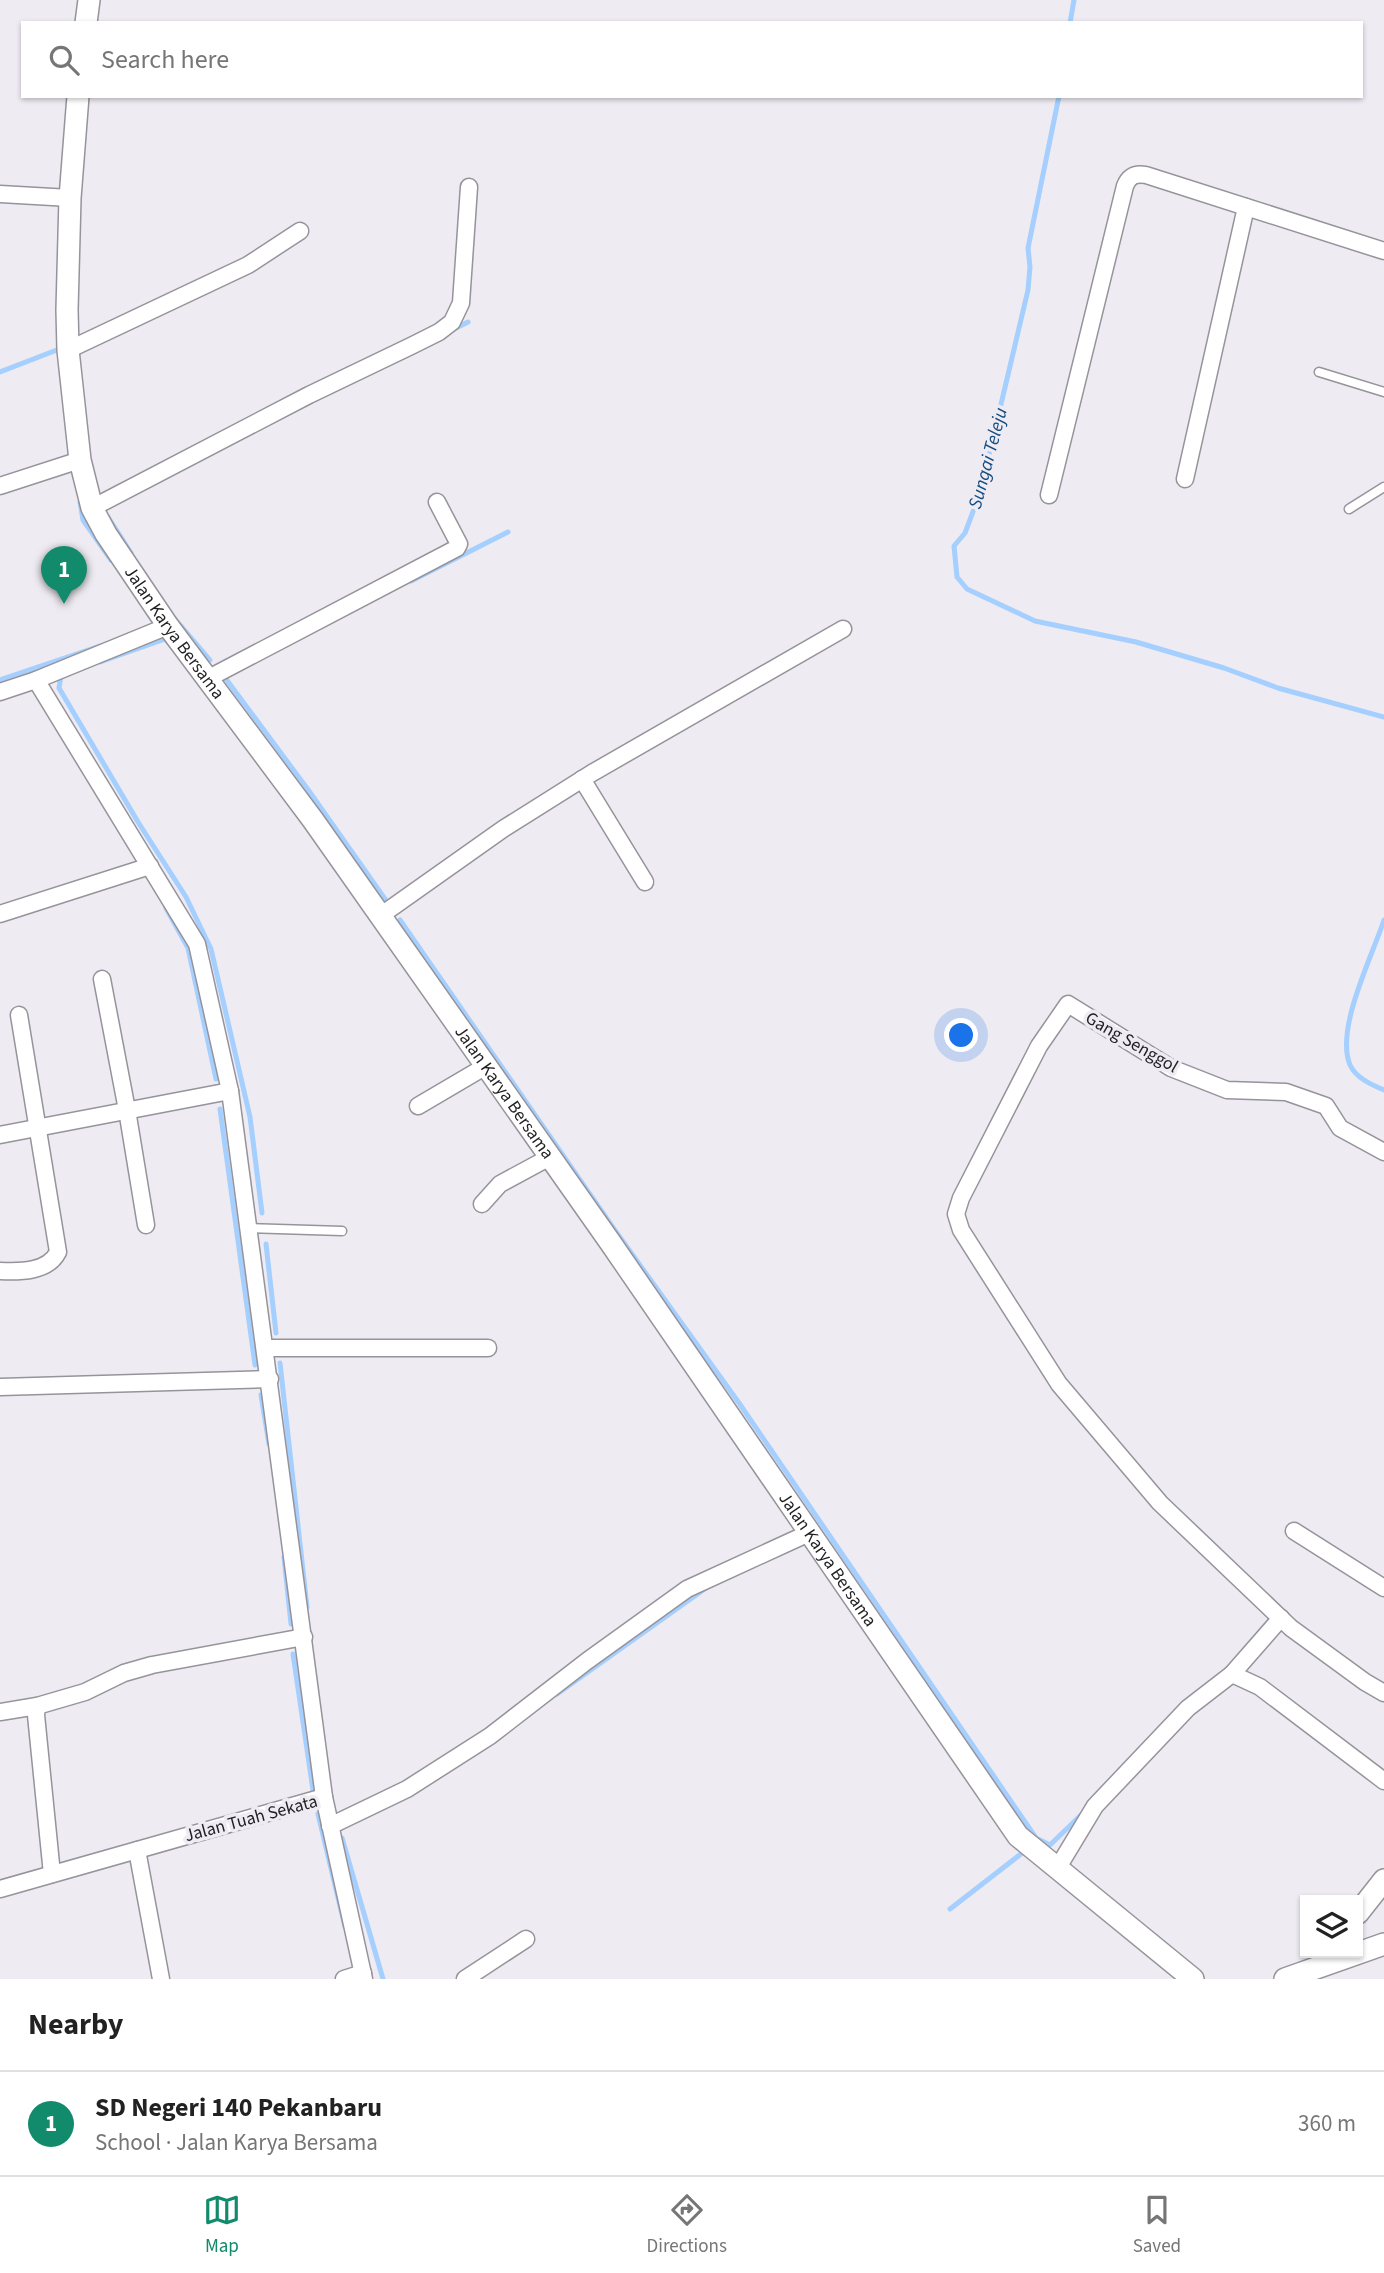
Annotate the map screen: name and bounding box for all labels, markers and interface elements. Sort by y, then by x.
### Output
search box [21,21,1363,98]
icon: search [45,41,83,79]
text: Search here [101,41,229,78]
water label: Sungai Teleju [962,405,1015,512]
pin: 1 [41,546,87,604]
street label: Jalan Karya Bersama [118,561,230,704]
street label: Gang Senggol [1081,1006,1183,1079]
your location [944,1018,978,1052]
street label: Jalan Karya Bersama [448,1021,560,1164]
street label: Jalan Karya Bersama [772,1487,883,1632]
street label: Jalan Tuah Sekata [182,1789,320,1848]
map controls [1300,1895,1363,1958]
button: layers [1300,1895,1363,1958]
text: Nearby [28,2003,123,2046]
text: SD Negeri 140 Pekanbaru [95,2089,382,2126]
text: 1 [45,2107,57,2140]
text: 360 m [1298,2107,1356,2140]
text: School · Jalan Karya Bersama [95,2126,378,2159]
tab: Map [203,2191,241,2260]
tab: Directions [647,2191,727,2260]
tab: Saved [1133,2191,1181,2260]

